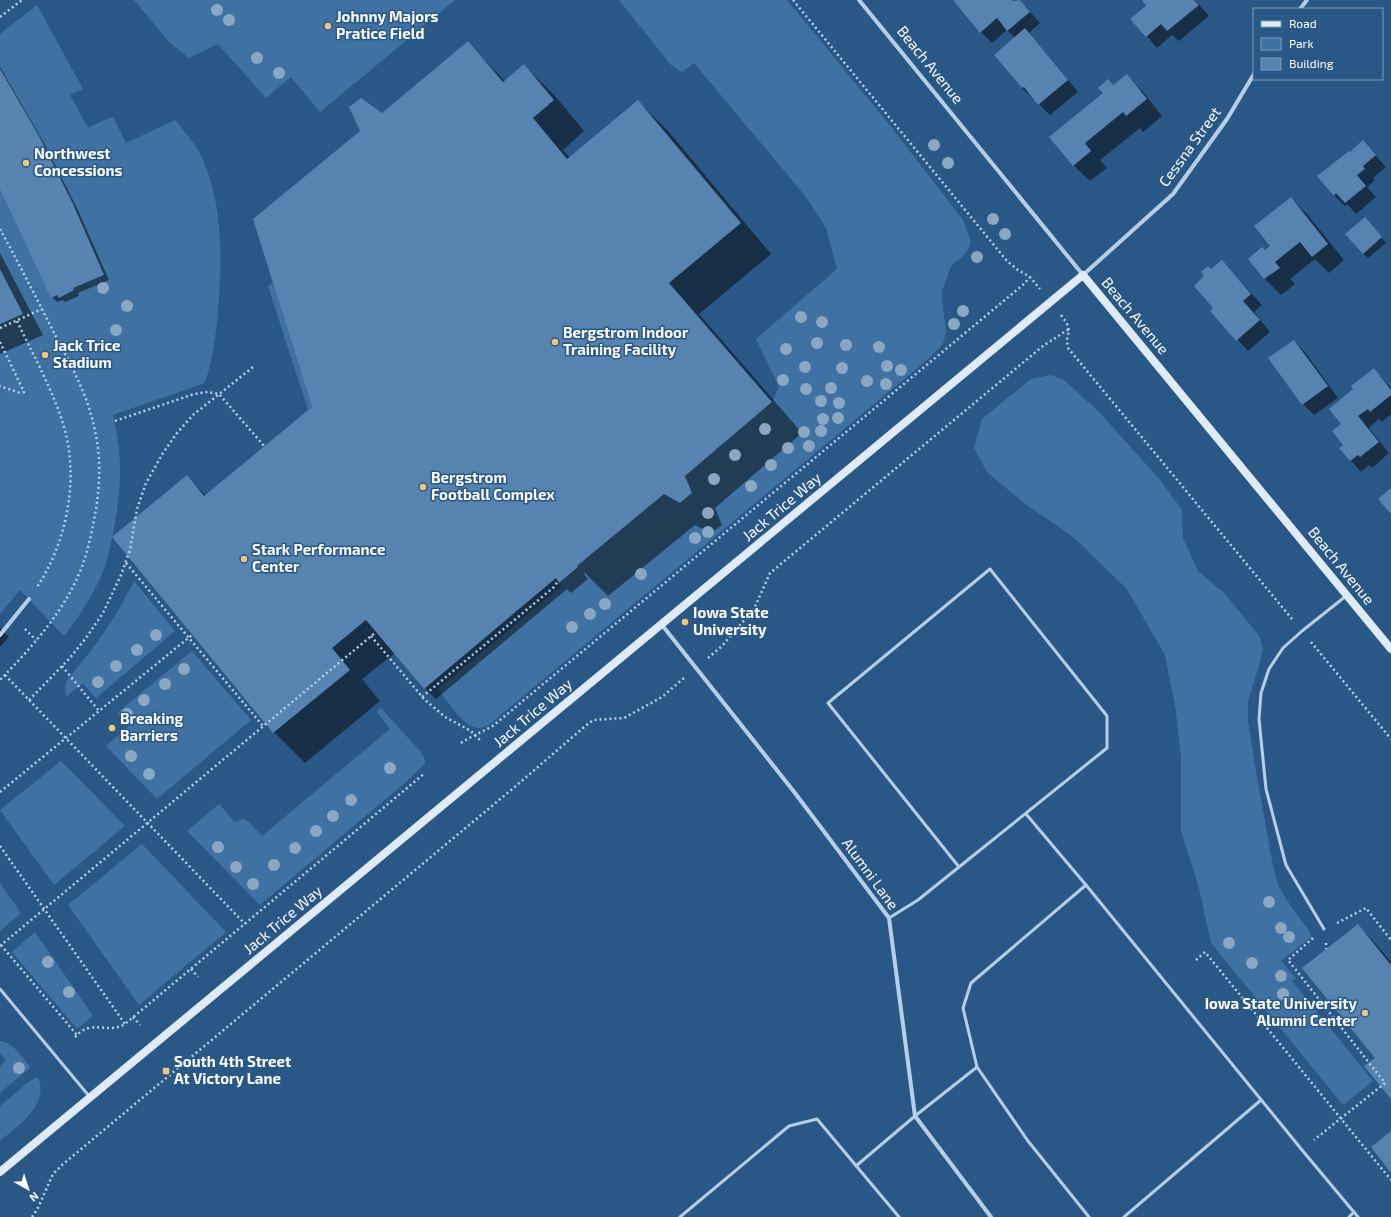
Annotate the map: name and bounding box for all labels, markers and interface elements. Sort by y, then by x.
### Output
place label: Johnny Majors Pratice Field [336,7,439,42]
legend [1253,8,1383,80]
text: Road [1289,16,1317,30]
marker: Johnny Majors Pratice Field [323,21,333,31]
street label: Beach Avenue [894,22,968,107]
text: Park [1289,36,1314,50]
text: Building [1289,56,1334,70]
street label: Cessna Street [1154,103,1224,190]
place label: Northwest Concessions [34,144,123,179]
marker: Northwest Concessions [21,158,31,168]
street label: Beach Avenue [1098,273,1173,357]
place label: Bergstrom Indoor Training Facility [563,323,689,359]
place label: Jack Trice Stadium [53,336,120,371]
marker: Bergstrom Indoor Training Facility [550,337,560,347]
marker: Jack Trice Stadium [40,350,50,360]
place label: Bergstrom Football Complex [431,468,555,503]
street label: Jack Trice Way [738,468,824,544]
marker: Bergstrom Football Complex [418,482,428,492]
street label: Beach Avenue [1305,523,1379,608]
place label: Stark Performance Center [252,540,386,575]
marker: Stark Performance Center [239,554,249,564]
place label: Iowa State University [693,603,769,639]
marker: Iowa State University [680,617,690,627]
street label: Jack Trice Way [489,674,575,750]
place label: Breaking Barriers [120,709,183,744]
marker: Breaking Barriers [107,723,117,733]
street label: Alumni Lane [839,834,903,913]
street label: Jack Trice Way [239,881,325,957]
place label: Iowa State University Alumni Center [1205,994,1358,1029]
marker: Iowa State University Alumni Center [1360,1008,1370,1018]
place label: South 4th Street At Victory Lane [174,1052,291,1088]
marker: South 4th Street At Victory Lane [161,1066,171,1076]
north arrow [8,1169,48,1209]
text: N [27,1190,42,1205]

